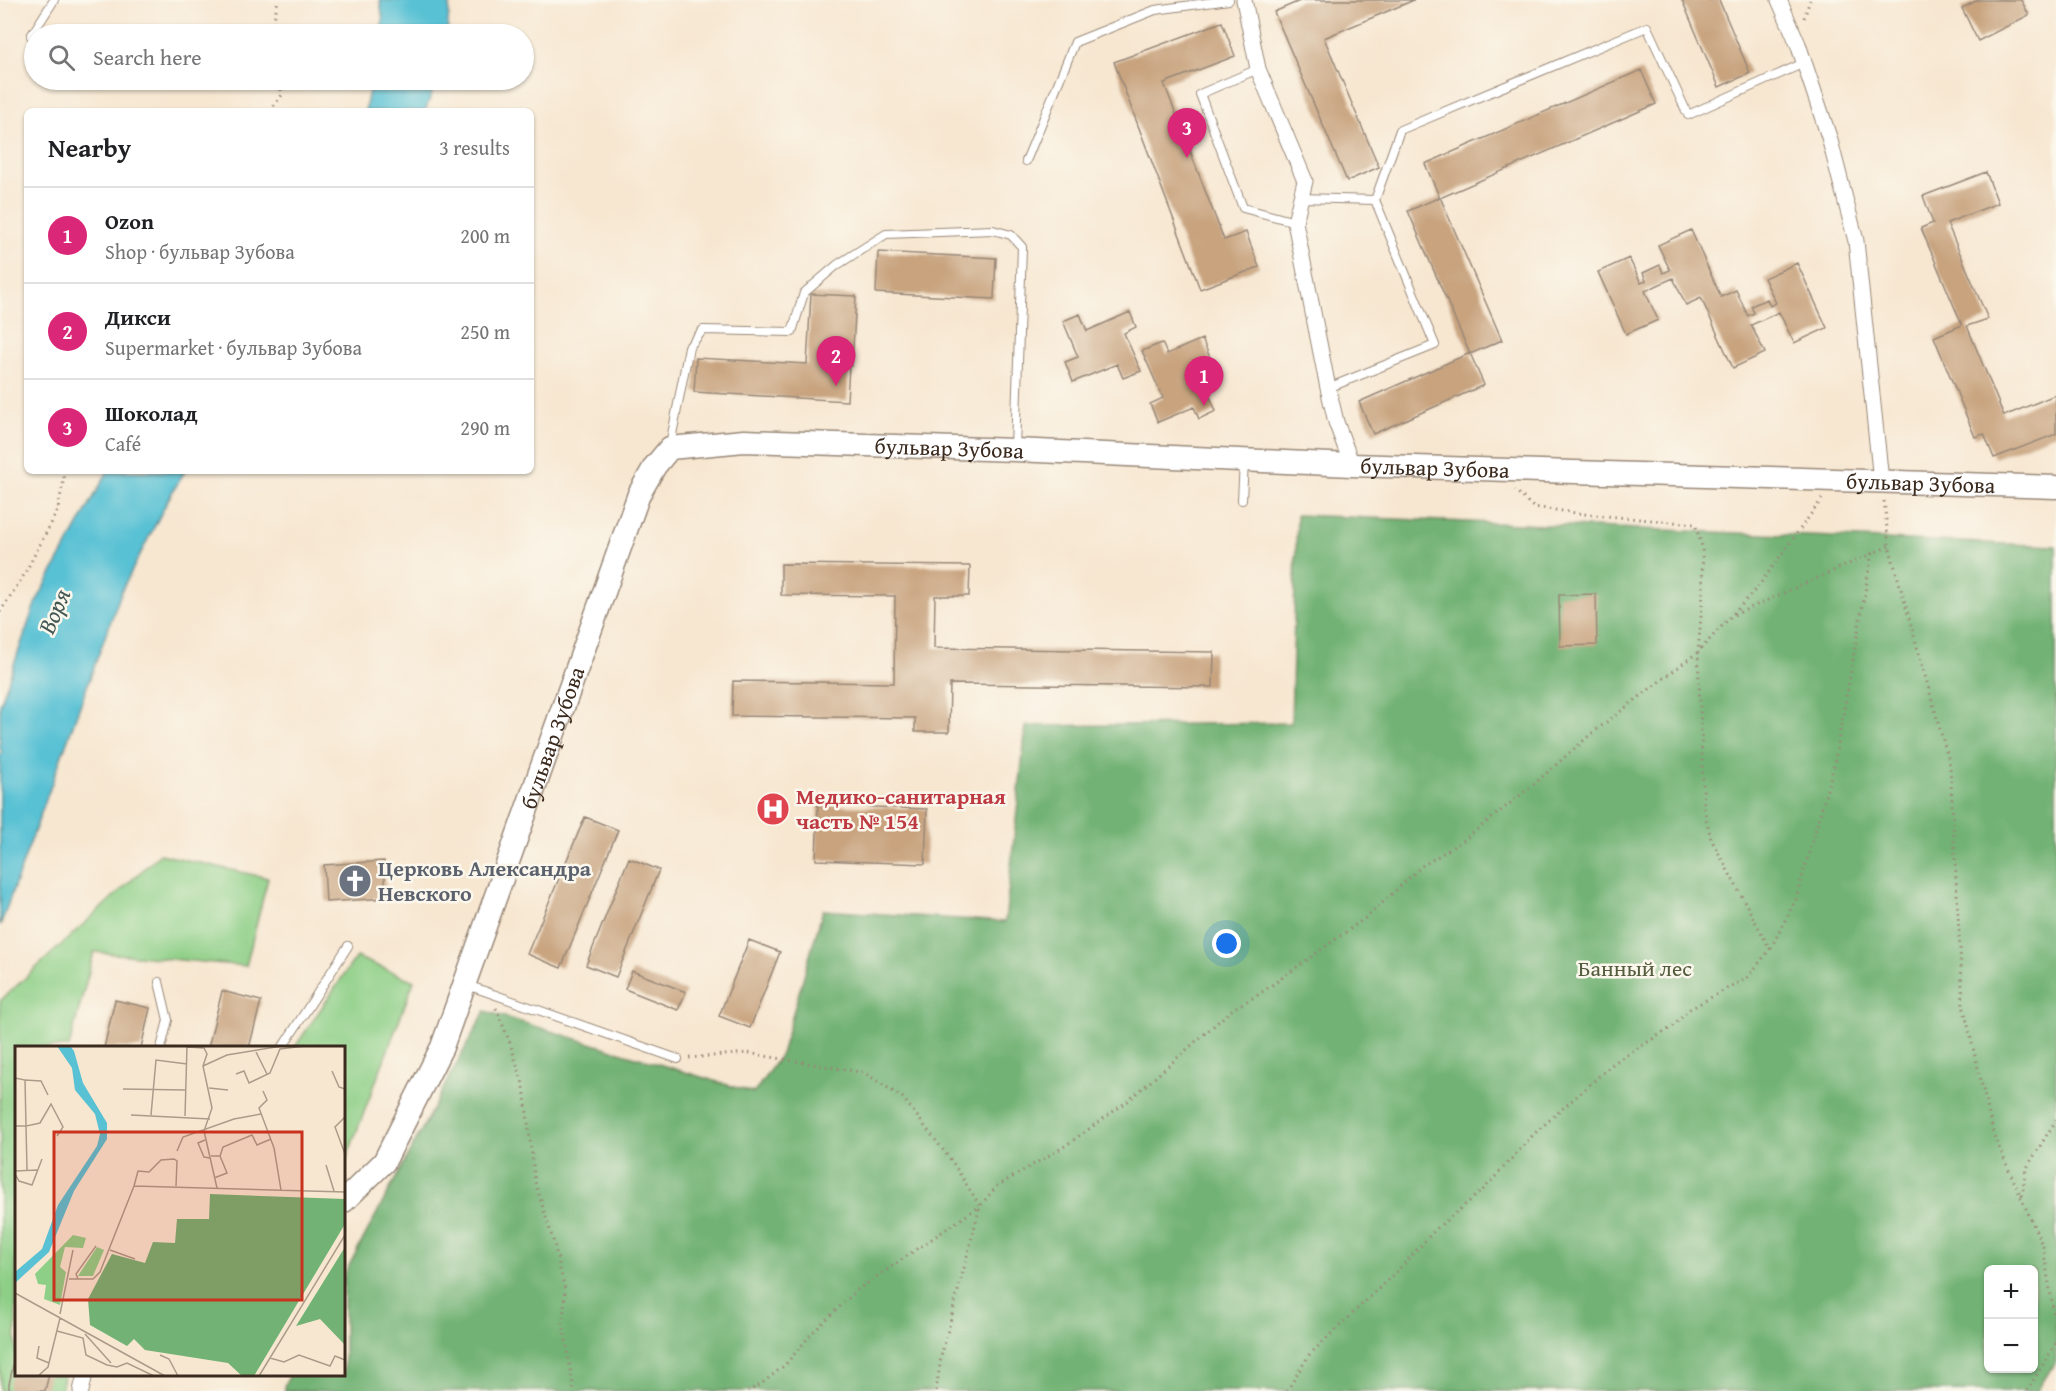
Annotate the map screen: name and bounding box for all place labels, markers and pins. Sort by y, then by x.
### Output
pin: 3 [1168,108,1206,158]
pin: 2 [816,336,856,386]
pin: 1 [1184,356,1224,406]
place label: Медико-санитарная часть № 154 [796,780,1006,837]
hospital icon: Медико-санитарная часть № 154 [755,791,791,827]
place label: Церковь Александра Невского [378,852,592,909]
church icon: Церковь Александра Невского [337,863,373,899]

